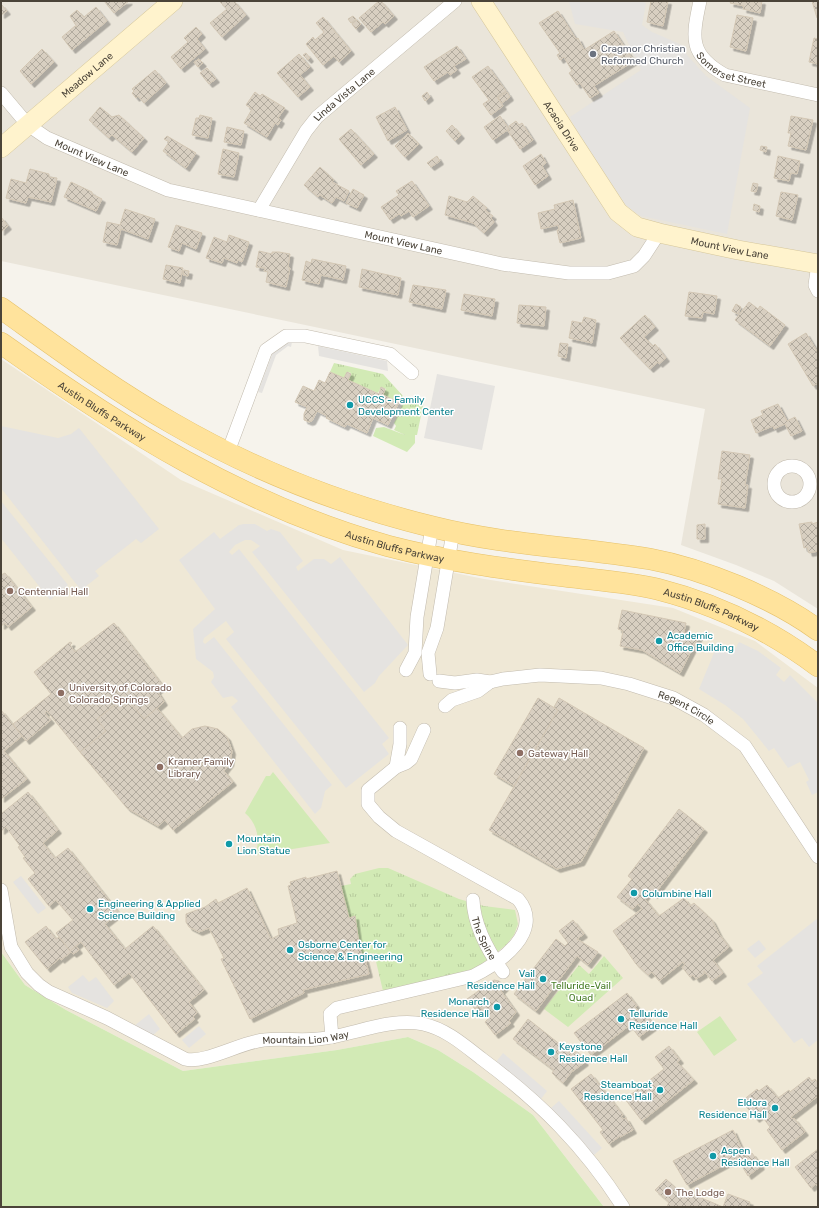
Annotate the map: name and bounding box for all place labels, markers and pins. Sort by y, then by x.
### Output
place label: Cragmor Christian Reformed Church [601,43,686,67]
marker: Cragmor Christian Reformed Church [588,49,598,59]
place label: UCCS - Family Development Center [358,394,454,418]
marker: UCCS - Family Development Center [345,400,355,410]
marker: Centennial Hall [5,586,15,596]
place label: Centennial Hall [18,586,88,598]
place label: Academic Office Building [667,630,734,654]
marker: Academic Office Building [654,636,664,646]
place label: University of Colorado Colorado Springs [69,682,172,706]
marker: University of Colorado Colorado Springs [56,688,66,698]
marker: Gateway Hall [515,748,525,758]
place label: Gateway Hall [528,748,588,760]
place label: Kramer Family Library [168,756,235,780]
marker: Kramer Family Library [155,762,165,772]
place label: Mountain Lion Statue [237,833,291,857]
marker: Mountain Lion Statue [224,839,234,849]
marker: Columbine Hall [629,888,639,898]
place label: Columbine Hall [642,888,712,900]
place label: Engineering & Applied Science Building [98,898,201,922]
marker: Engineering & Applied Science Building [85,904,95,914]
place label: Osborne Center for Science & Engineering [298,939,403,963]
marker: Osborne Center for Science & Engineering [285,945,295,955]
place label: Vail Residence Hall [467,968,535,992]
marker: Vail Residence Hall [538,974,548,984]
place label: Monarch Residence Hall [421,996,489,1020]
marker: Monarch Residence Hall [492,1002,502,1012]
place label: Telluride Residence Hall [629,1008,697,1032]
marker: Telluride Residence Hall [616,1014,626,1024]
place label: Keystone Residence Hall [559,1041,627,1065]
marker: Keystone Residence Hall [546,1047,556,1057]
place label: Steamboat Residence Hall [584,1079,652,1103]
marker: Steamboat Residence Hall [655,1085,665,1095]
place label: Eldora Residence Hall [699,1097,767,1121]
marker: Eldora Residence Hall [770,1103,780,1113]
place label: Aspen Residence Hall [721,1145,789,1169]
marker: Aspen Residence Hall [708,1151,718,1161]
marker: The Lodge [663,1187,673,1197]
place label: The Lodge [676,1187,725,1199]

